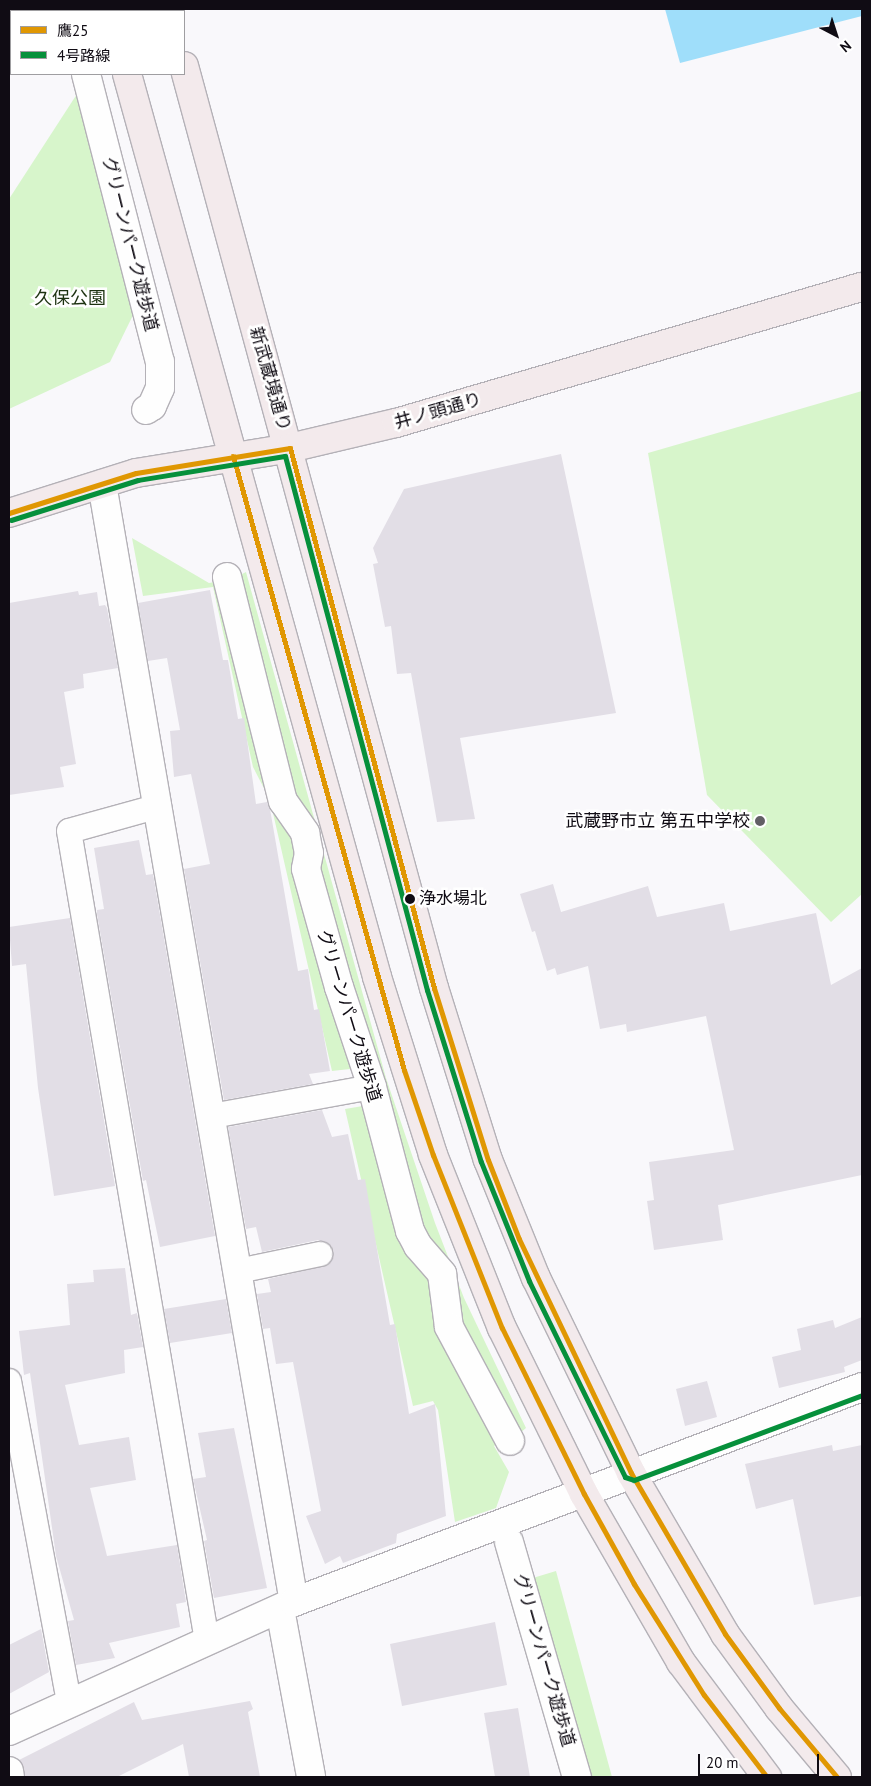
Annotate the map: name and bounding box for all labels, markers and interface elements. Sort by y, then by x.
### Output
legend [10,10,185,75]
north arrow [811,10,861,60]
text: 鷹25 [57,21,88,40]
text: N [836,37,855,56]
text: 4号路線 [57,46,110,65]
street label: グリーンパーク遊歩道 [98,154,162,334]
park label: 久保公園 [34,287,106,309]
street label: 新武蔵境通り [245,324,295,434]
street label: 井ノ頭通り [392,388,484,434]
place label: 武蔵野市立 第五中学校 [565,810,750,832]
marker: 武蔵野市立 第五中学校 [754,815,766,827]
place label: 浄水場北 [419,889,487,909]
marker: 浄水場北 [405,894,415,904]
street label: グリーンパーク遊歩道 [312,927,386,1105]
street label: グリーンパーク遊歩道 [509,1571,579,1749]
scale bar [701,1744,822,1776]
text: 20 m [706,1753,739,1772]

